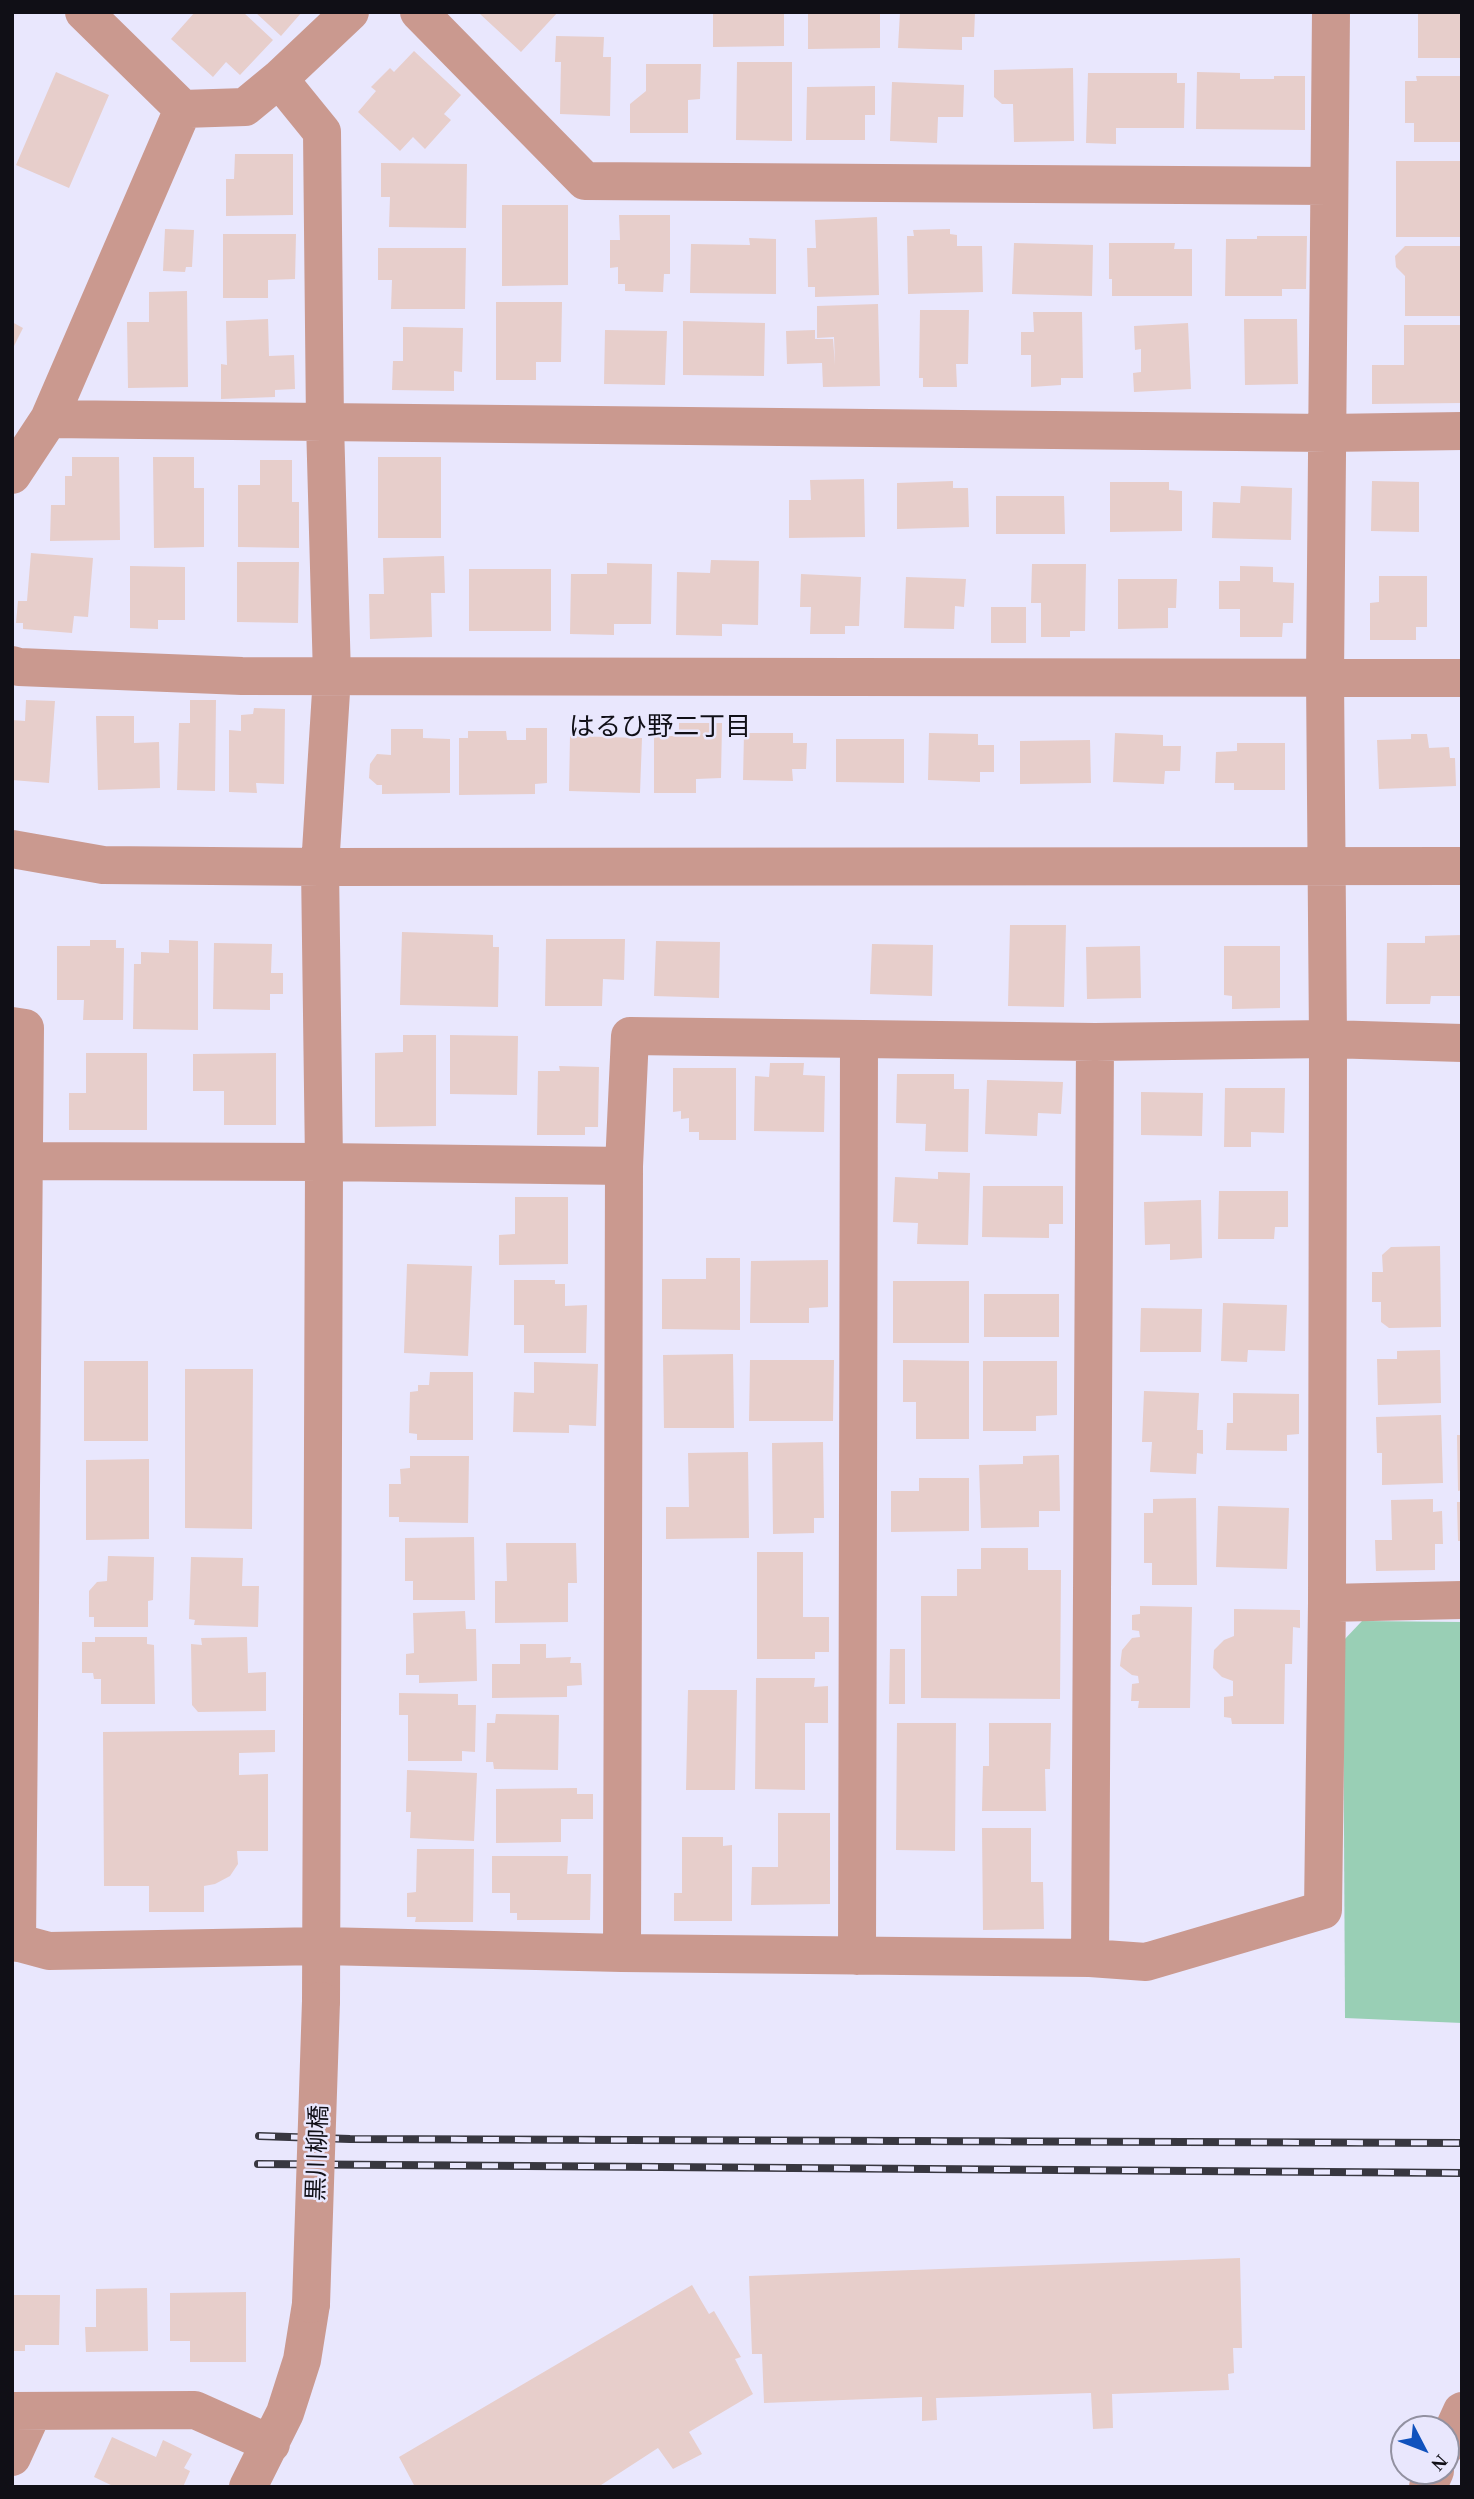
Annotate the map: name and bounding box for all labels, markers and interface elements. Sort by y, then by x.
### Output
district label: はるひ野二丁目 [569,709,751,741]
street label: 黒川柳橋 [300,2105,332,2201]
north arrow [1390,2415,1460,2485]
text: N [1427,2451,1452,2475]

